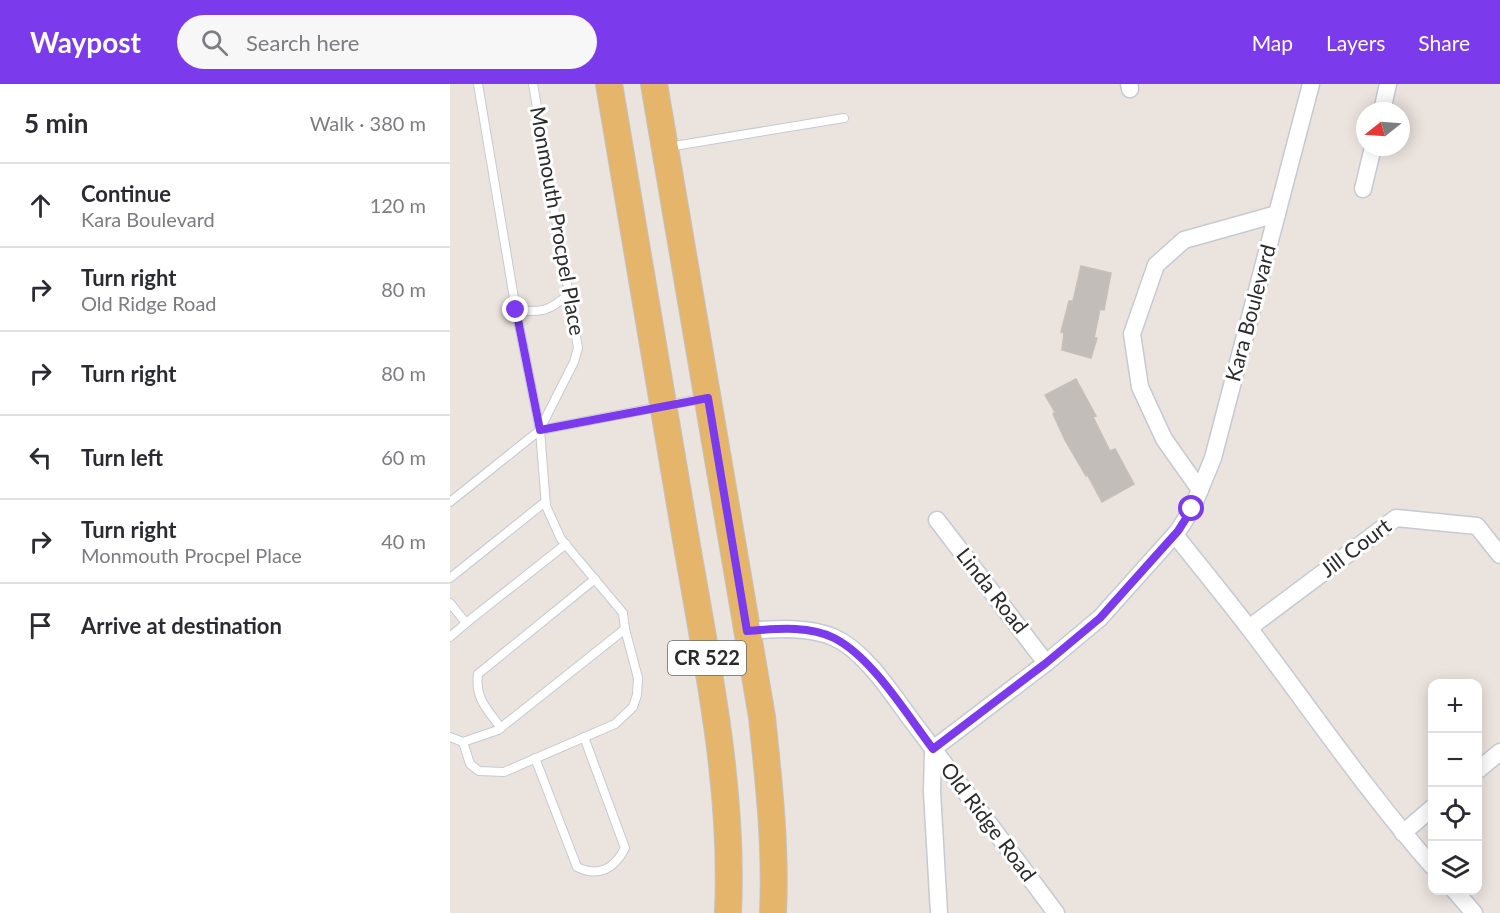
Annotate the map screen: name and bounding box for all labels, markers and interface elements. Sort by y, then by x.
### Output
search box [177,15,597,69]
text: Waypost [30,25,141,59]
icon: search [198,26,231,59]
text: Search here [246,29,359,56]
text: Map [1252,30,1293,55]
text: Layers [1326,30,1385,55]
text: Share [1418,30,1470,55]
north arrow [1356,102,1410,156]
street label: Monmouth Procpel Place [526,104,591,337]
text: 5 min [24,107,88,139]
text: Walk · 380 m [310,111,426,135]
text: Continue [81,180,171,207]
icon: ahead [24,189,57,222]
text: 120 m [370,193,426,217]
text: Kara Boulevard [81,207,215,231]
street label: Kara Boulevard [1219,242,1280,384]
text: Turn right [81,264,176,291]
icon: right [24,273,57,306]
text: 80 m [381,277,426,301]
text: Old Ridge Road [81,291,217,315]
route end [502,296,528,322]
icon: right [24,357,57,390]
text: Turn right [81,360,176,387]
text: 80 m [381,361,426,385]
icon: left [24,441,57,474]
text: Turn left [81,444,163,471]
text: 60 m [381,445,426,469]
route start [1178,495,1204,521]
street label: Jill Court [1315,512,1396,581]
text: Turn right [81,516,176,543]
icon: right [24,525,57,558]
text: 40 m [381,529,426,553]
street label: Linda Road [952,542,1034,638]
text: Monmouth Procpel Place [81,543,302,567]
icon: arrive [24,609,57,642]
text: Arrive at destination [81,612,282,639]
road number: CR 522 [668,641,746,675]
map controls [1428,679,1482,895]
button: + [1428,679,1482,733]
button: − [1428,733,1482,787]
street label: Old Ridge Road [936,757,1042,885]
button: locate [1428,787,1482,841]
button: layers [1428,841,1482,895]

